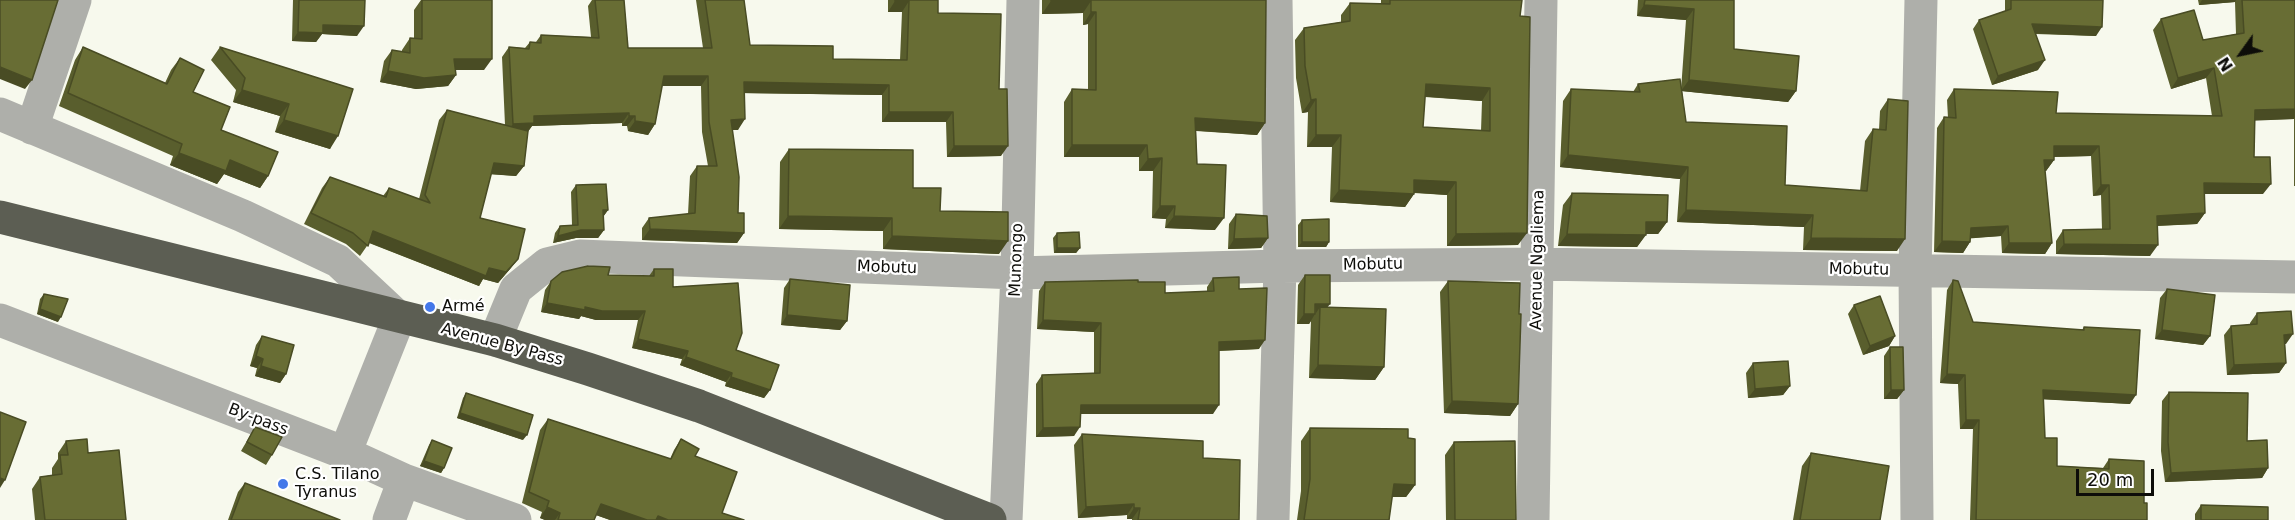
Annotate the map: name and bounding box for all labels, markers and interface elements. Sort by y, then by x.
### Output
north arrow [2211,24,2271,84]
text: N [2214,53,2237,75]
street label: Avenue Ngaliema [1527,190,1549,330]
street label: Munongo [1006,223,1028,297]
street label: Mobutu [1343,255,1403,275]
street label: Mobutu [857,257,917,279]
street label: Mobutu [1829,260,1889,280]
place label: Armé [442,297,485,317]
marker: Armé [423,300,437,314]
street label: Avenue By Pass [439,319,565,371]
street label: By-pass [225,400,291,440]
scale bar [2079,457,2157,495]
place label: C.S. Tilano Tyranus [295,465,379,503]
text: 20 m [2087,469,2133,490]
marker: C.S. Tilano Tyranus [276,477,290,491]

